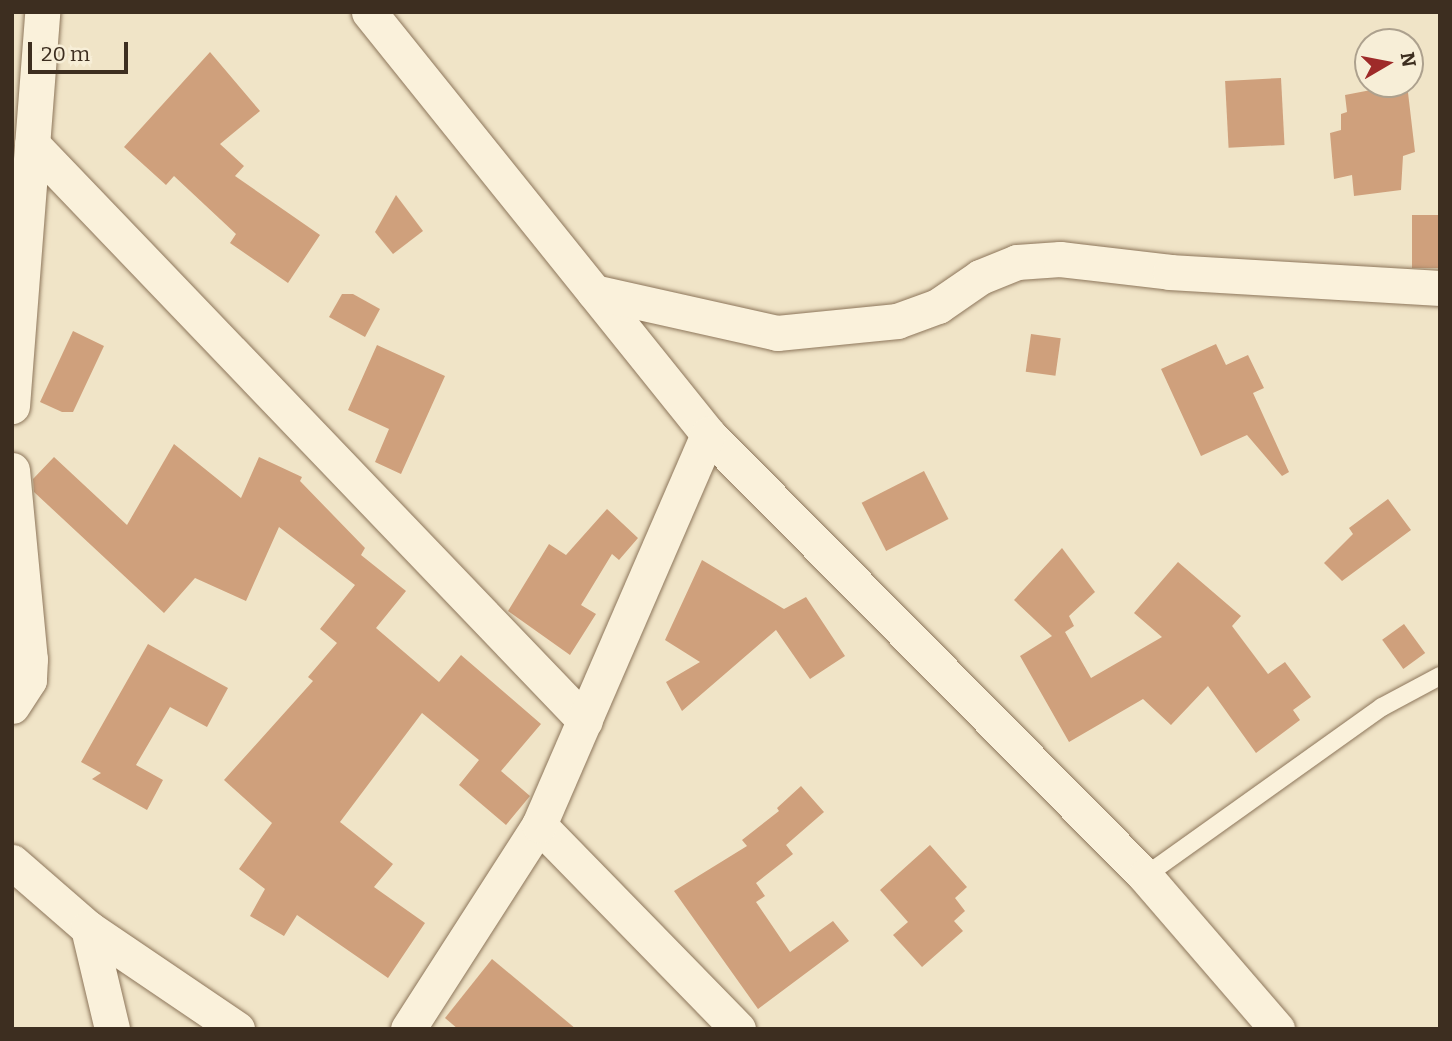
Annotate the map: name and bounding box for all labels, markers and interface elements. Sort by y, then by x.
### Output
scale bar [32,28,131,72]
north arrow [1354,28,1424,98]
text: 20 m [41,41,90,67]
text: N [1396,50,1421,69]

